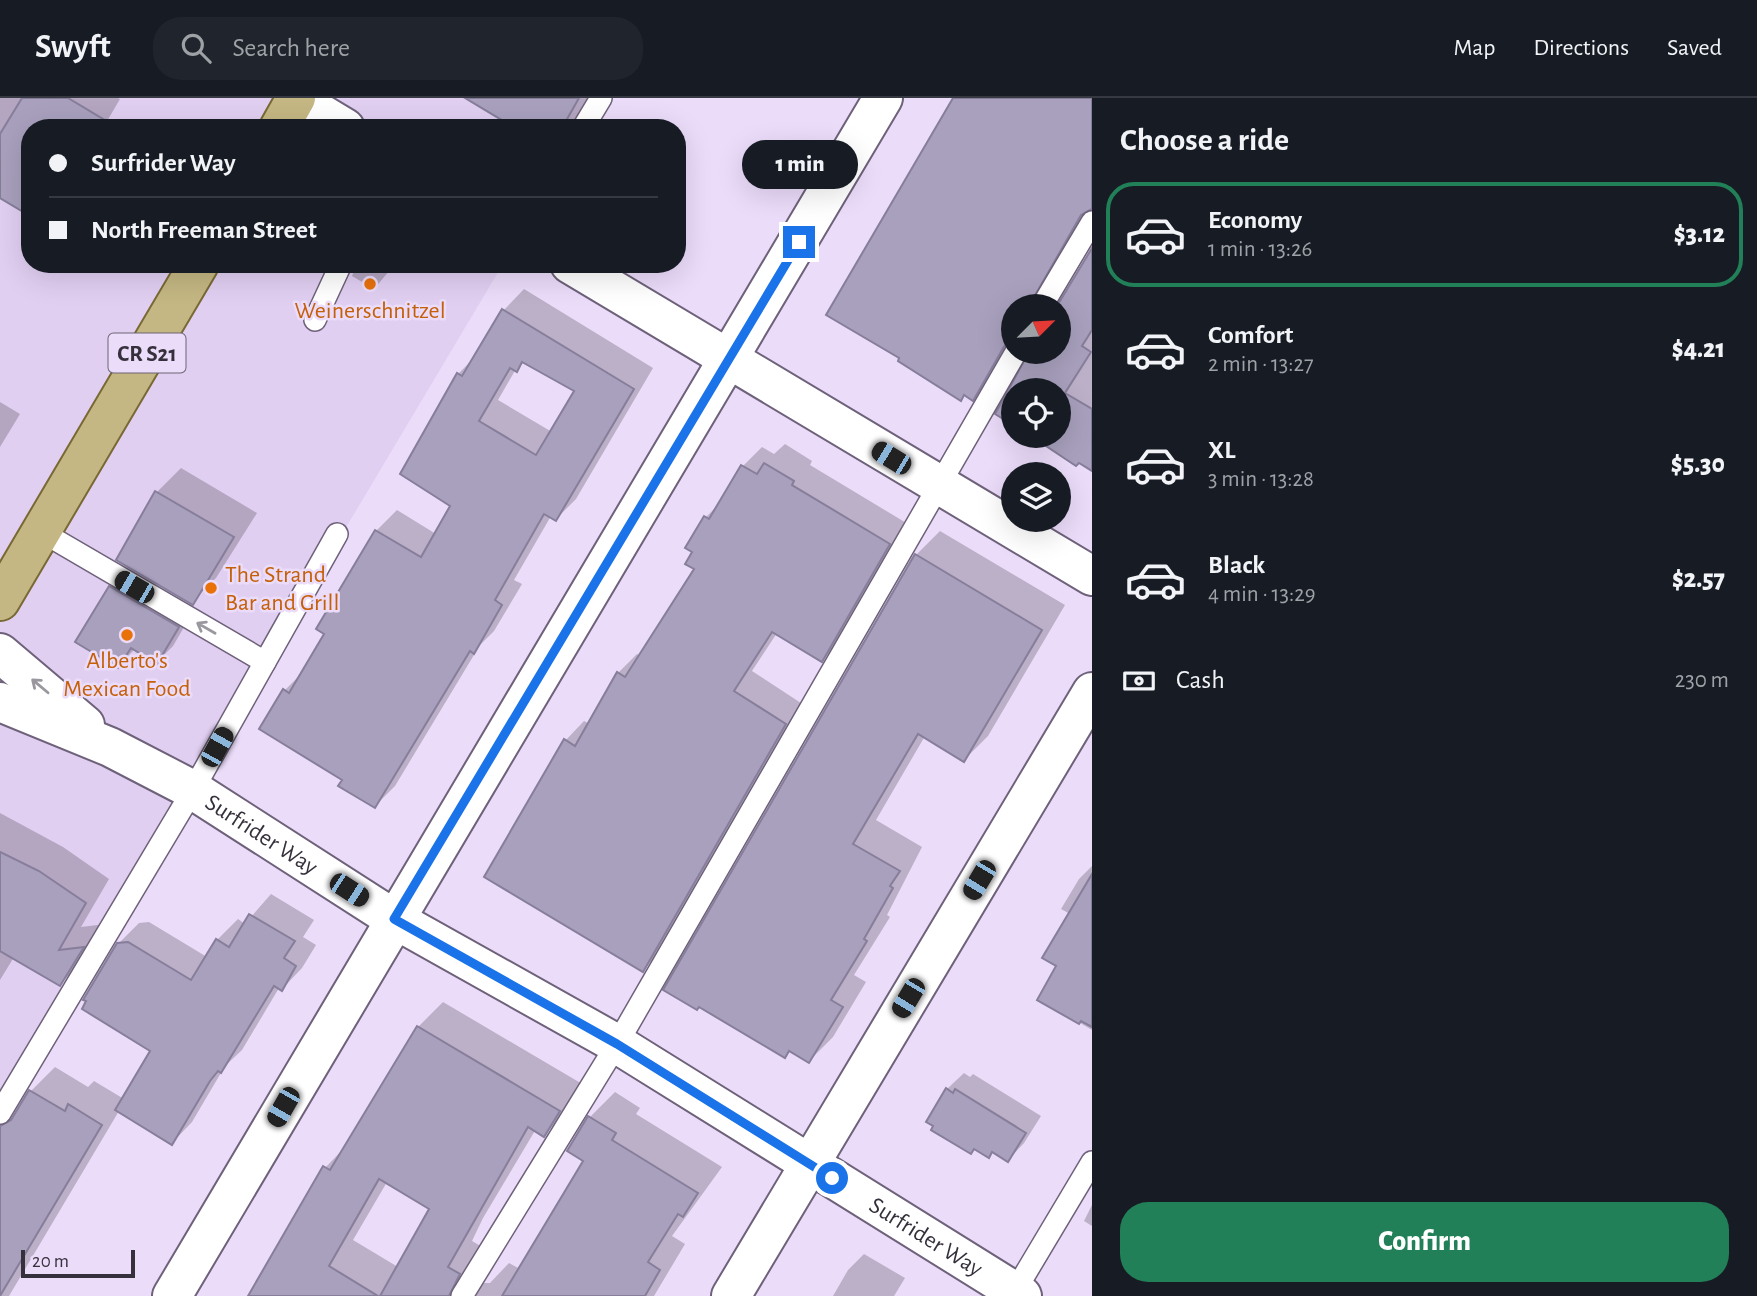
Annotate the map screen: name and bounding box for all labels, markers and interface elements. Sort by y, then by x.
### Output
search box [153,17,643,80]
icon: search [177,29,215,67]
text: Swyft [35,31,111,64]
text: Search here [233,35,350,61]
text: Map [1453,36,1495,60]
text: Directions [1533,36,1629,60]
text: Saved [1667,36,1722,60]
text: Choose a ride [1120,124,1289,156]
callout: 1 min [741,141,857,190]
text: Surfrider Way [91,150,236,176]
text: 1 min [776,153,824,176]
icon: car [1124,203,1187,266]
text: Economy [1208,207,1302,233]
text: North Freeman Street [91,217,317,243]
text: $3.12 [1674,221,1725,247]
route end [783,226,815,258]
text: 1 min · 13:26 [1208,238,1312,261]
marker: Weinerschnitzel [362,276,378,292]
north arrow [1001,294,1071,364]
map controls [1001,294,1071,532]
place label: Weinerschnitzel [294,299,446,323]
icon: car [1124,318,1187,381]
text: Comfort [1208,322,1293,348]
road number: CR S21 [108,334,186,372]
text: $4.21 [1672,336,1725,362]
text: 2 min · 13:27 [1208,353,1314,376]
button: locate [1001,378,1071,448]
icon: car [1124,433,1187,496]
text: XL [1208,437,1235,463]
car [868,438,915,478]
text: $5.30 [1671,451,1725,477]
button: layers [1001,462,1071,532]
text: 3 min · 13:28 [1208,468,1314,491]
icon: car [1124,548,1187,611]
text: Black [1208,552,1265,578]
place label: The Strand Bar and Grill [225,563,339,615]
text: $2.57 [1672,566,1725,592]
car [111,567,158,607]
marker: The Strand Bar and Grill [203,580,219,596]
text: 4 min · 13:29 [1208,583,1315,606]
one-way arrow [196,621,216,635]
marker: Alberto's Mexican Food [119,627,135,643]
place label: Alberto's Mexican Food [63,649,191,701]
icon: cash [1120,662,1158,700]
text: Cash [1176,667,1225,693]
text: 230 m [1675,669,1729,692]
one-way arrow [31,678,49,694]
car [198,724,237,770]
street label: Surfrider Way [201,790,322,880]
car [960,857,999,903]
car [326,870,373,910]
car [889,975,928,1021]
car [264,1084,303,1130]
route start [816,1162,848,1194]
street label: Surfrider Way [865,1193,987,1281]
button: Confirm [1120,1202,1729,1282]
scale bar [21,1247,135,1279]
text: 20 m [32,1252,69,1271]

